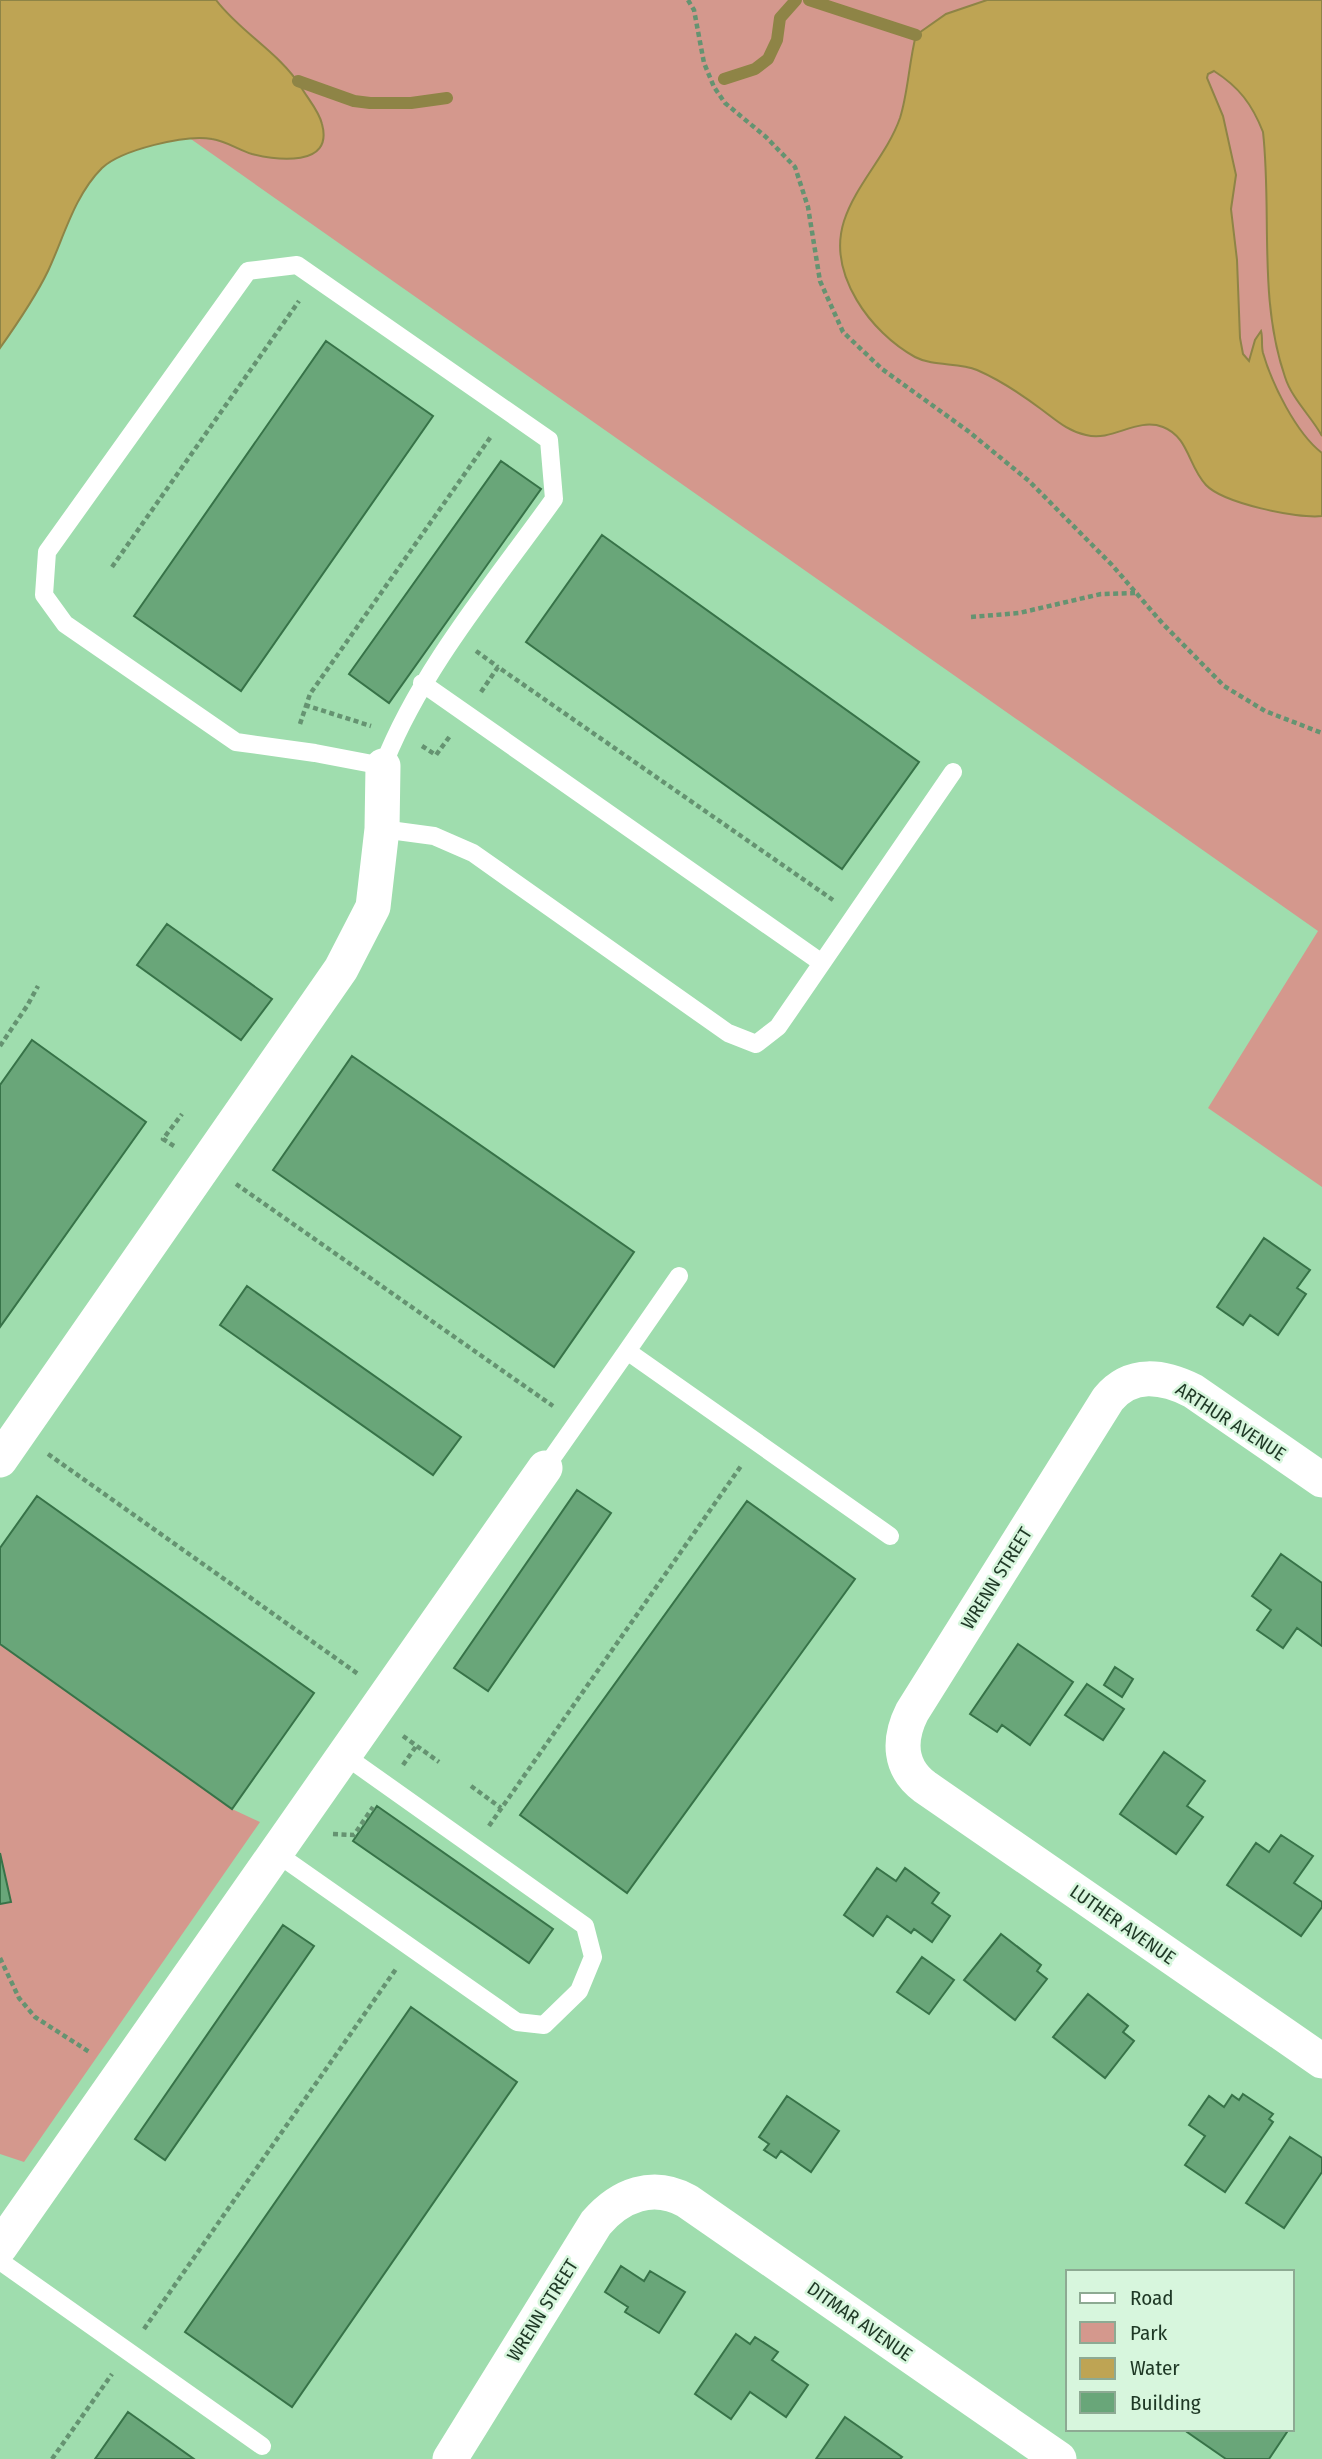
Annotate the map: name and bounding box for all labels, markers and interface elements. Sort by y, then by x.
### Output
street label: ARTHUR AVENUE [1172,1377,1290,1465]
street label: WRENN STREET [956,1523,1037,1633]
street label: LUTHER AVENUE [1066,1880,1180,1969]
street label: WRENN STREET [502,2255,583,2365]
legend [1066,2270,1294,2431]
street label: DITMAR AVENUE [803,2277,917,2366]
text: Road [1130,2285,1174,2311]
text: Park [1130,2320,1168,2346]
text: Water [1130,2355,1180,2381]
text: Building [1130,2390,1201,2416]

